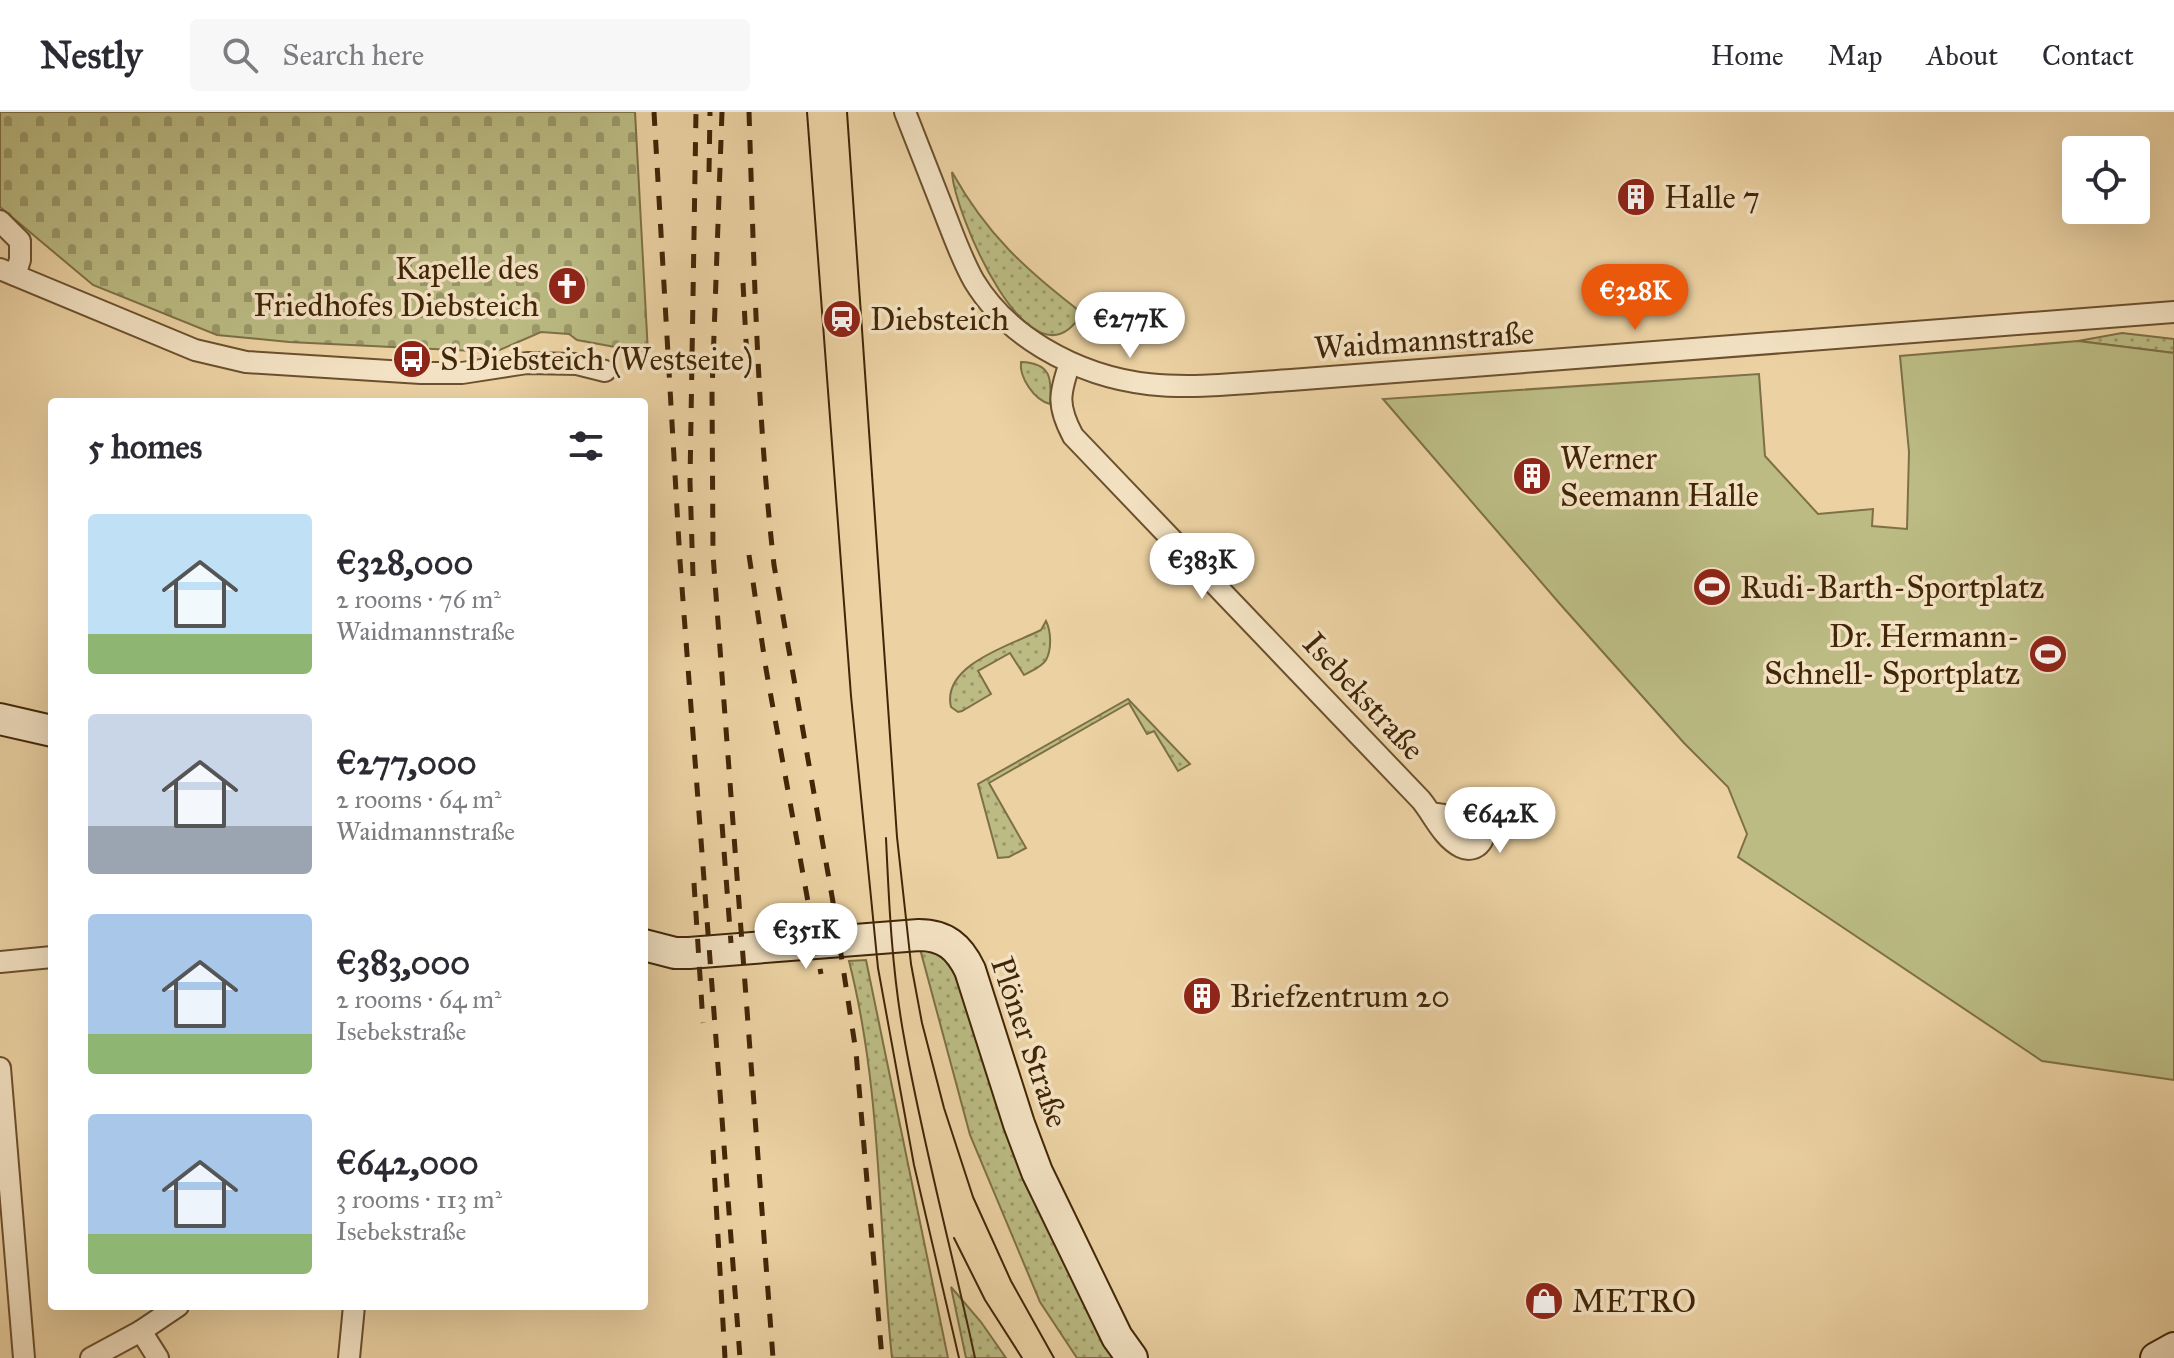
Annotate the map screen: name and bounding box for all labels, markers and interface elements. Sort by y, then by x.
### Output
search box [190,19,750,91]
text: Nestly [40,32,142,78]
icon: search [218,33,262,77]
text: Search here [282,37,424,73]
text: Home [1711,38,1784,73]
text: Map [1828,38,1882,73]
text: About [1926,38,1998,73]
text: Contact [2042,38,2134,73]
map controls [2062,136,2150,224]
button: locate [2062,136,2150,224]
building icon: Halle 7 [1615,176,1657,218]
place label: Halle 7 [1664,178,1760,217]
place label: Kapelle des Friedhofes Diebsteich [253,249,539,325]
pin: €328K [1579,264,1691,332]
church icon: Kapelle des Friedhofes Diebsteich [546,265,588,307]
text: €328K [1599,274,1671,306]
pin: €277K [1074,292,1186,360]
station icon: Diebsteich [821,298,863,340]
place label: Diebsteich [870,300,1009,339]
text: €277K [1093,302,1167,334]
street label: Waidmannstraße [1313,313,1535,368]
bus stop icon: S Diebsteich (Westseite) [391,338,433,380]
place label: S Diebsteich (Westseite) [440,340,753,379]
icon: filters [564,424,608,468]
text: 5 homes [88,426,202,467]
place label: Werner Seemann Halle [1560,439,1759,515]
building icon: Werner Seemann Halle [1511,455,1553,497]
pin: €383K [1146,533,1258,601]
text: €328,000 [336,542,473,583]
text: €383K [1168,543,1236,575]
icon: home [152,546,248,642]
sports icon: Rudi-Barth-Sportplatz [1691,566,1733,608]
place label: Rudi-Barth-Sportplatz [1740,568,2045,607]
text: 2 rooms · 76 m² [336,583,501,615]
text: Waidmannstraße [336,615,515,647]
place label: Dr. Hermann- Schnell- Sportplatz [1764,617,2020,693]
street label: Isebekstraße [1295,624,1433,768]
sports icon: Dr. Hermann- Schnell- Sportplatz [2027,633,2069,675]
text: €277,000 [336,742,476,783]
icon: home [152,746,248,842]
text: 2 rooms · 64 m² [336,783,502,815]
pin: €642K [1444,787,1556,855]
text: €642K [1463,797,1537,829]
text: Waidmannstraße [336,815,515,847]
pin: €351K [750,903,862,971]
text: €351K [773,913,839,945]
text: €383,000 [336,942,470,983]
icon: home [152,946,248,1042]
street label: Plöner Straße [982,952,1077,1133]
building icon: Briefzentrum 20 [1181,975,1223,1017]
place label: Briefzentrum 20 [1230,977,1450,1016]
text: 2 rooms · 64 m² [336,983,502,1015]
text: Isebekstraße [336,1015,466,1047]
text: €642,000 [336,1142,479,1183]
icon: home [152,1146,248,1242]
text: 3 rooms · 113 m² [336,1183,502,1215]
text: Isebekstraße [336,1215,466,1247]
shop icon: METRO [1523,1280,1565,1322]
place label: METRO [1572,1282,1696,1321]

